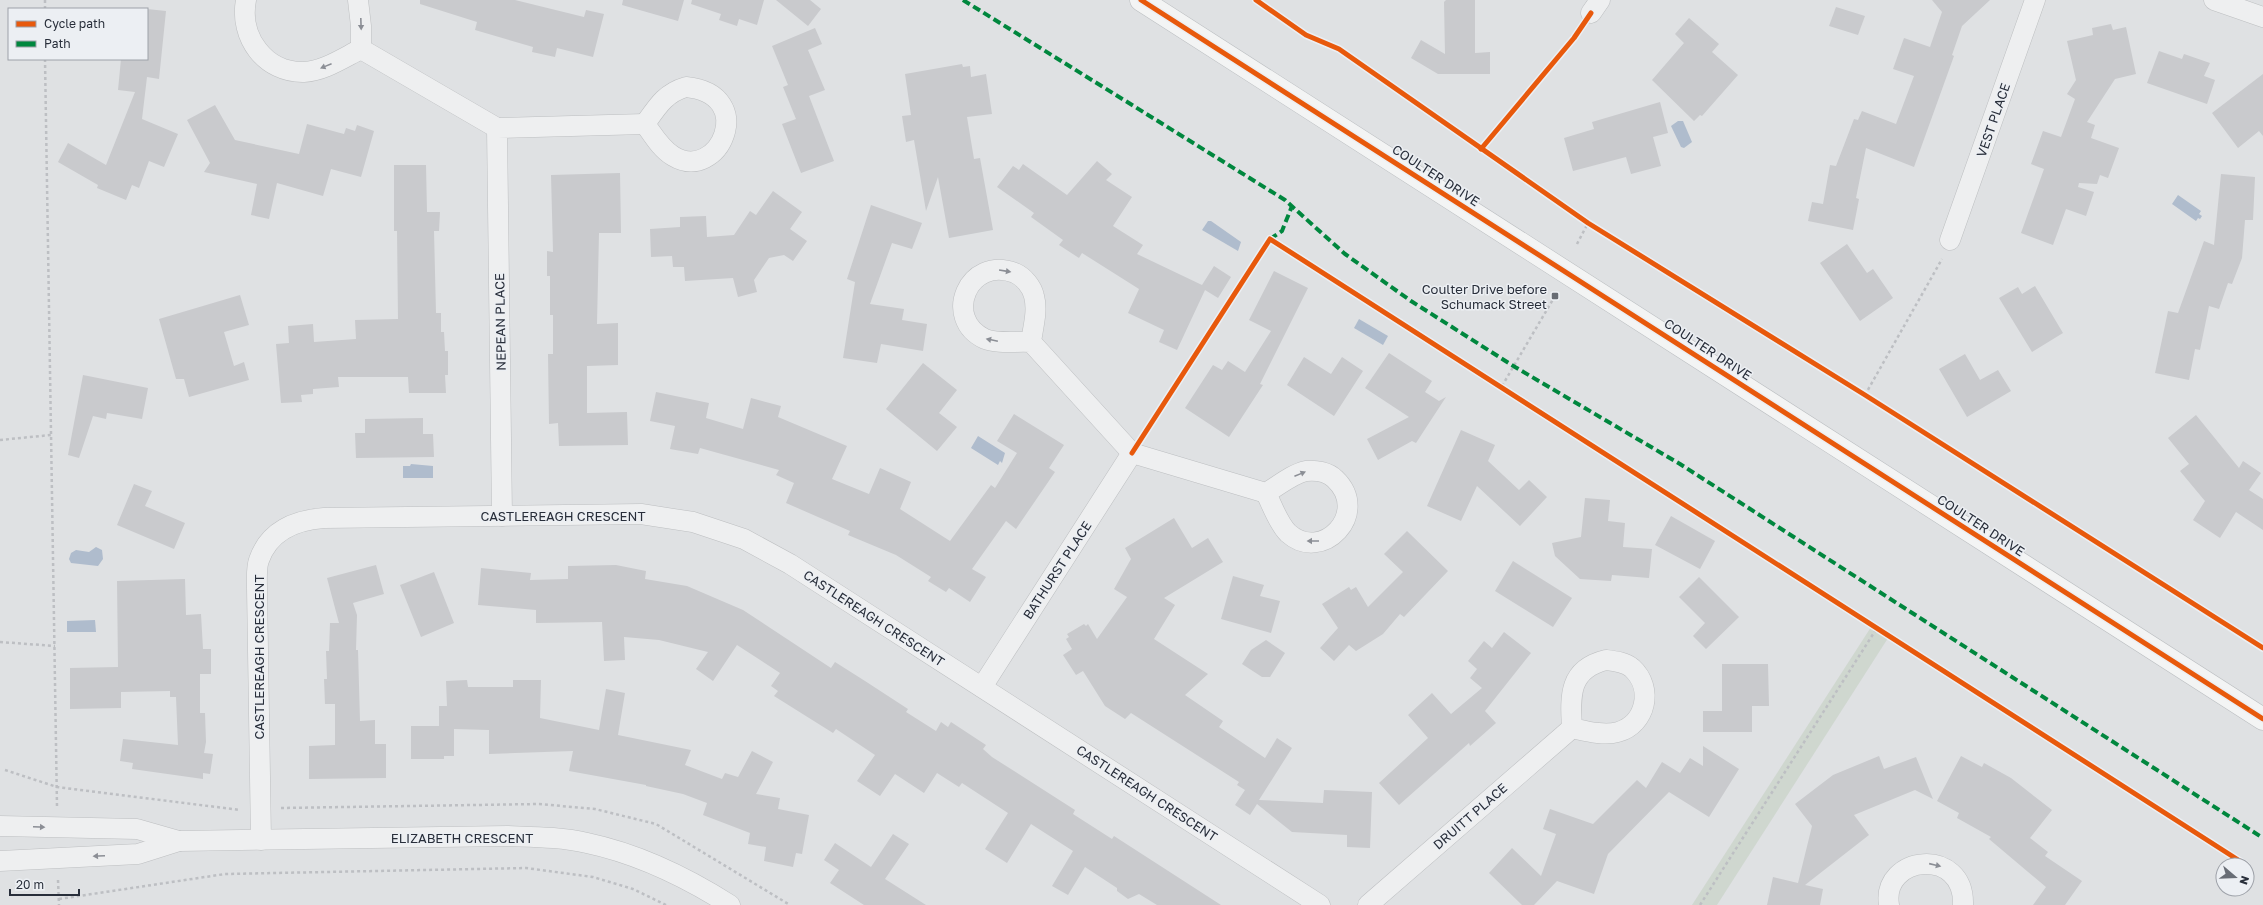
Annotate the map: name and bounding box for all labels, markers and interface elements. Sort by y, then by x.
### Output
legend [8,8,148,60]
text: Cycle path [44,16,105,31]
one-way arrow [357,18,364,30]
text: Path [44,36,71,51]
one-way arrow [320,63,331,69]
street label: VEST PLACE [1973,81,2013,159]
street label: COULTER DRIVE [1389,141,1483,209]
one-way arrow [998,268,1011,274]
street label: NEPEAN PLACE [491,273,509,371]
place label: Coulter Drive before Schumack Street [1422,281,1547,312]
marker: Coulter Drive before Schumack Street [1550,291,1560,301]
street label: COULTER DRIVE [1661,315,1755,383]
one-way arrow [986,337,998,343]
one-way arrow [1294,471,1305,477]
street label: COULTER DRIVE [1934,491,2028,559]
street label: CASTLEREAGH CRESCENT [481,508,645,524]
street label: BATHURST PLACE [1019,518,1095,622]
one-way arrow [1306,538,1319,544]
street label: CASTLEREAGH CRESCENT [800,566,948,670]
street label: CASTLEREAGH CRESCENT [251,575,267,739]
street label: CASTLEREAGH CRESCENT [1073,741,1221,845]
street label: DRUITT PLACE [1430,779,1510,852]
one-way arrow [33,824,46,830]
street label: ELIZABETH CRESCENT [391,830,533,846]
one-way arrow [93,852,105,859]
north arrow [2215,857,2255,897]
one-way arrow [1928,862,1941,868]
scale bar [10,871,79,897]
text: N [2237,874,2252,886]
text: 20 m [16,877,44,892]

